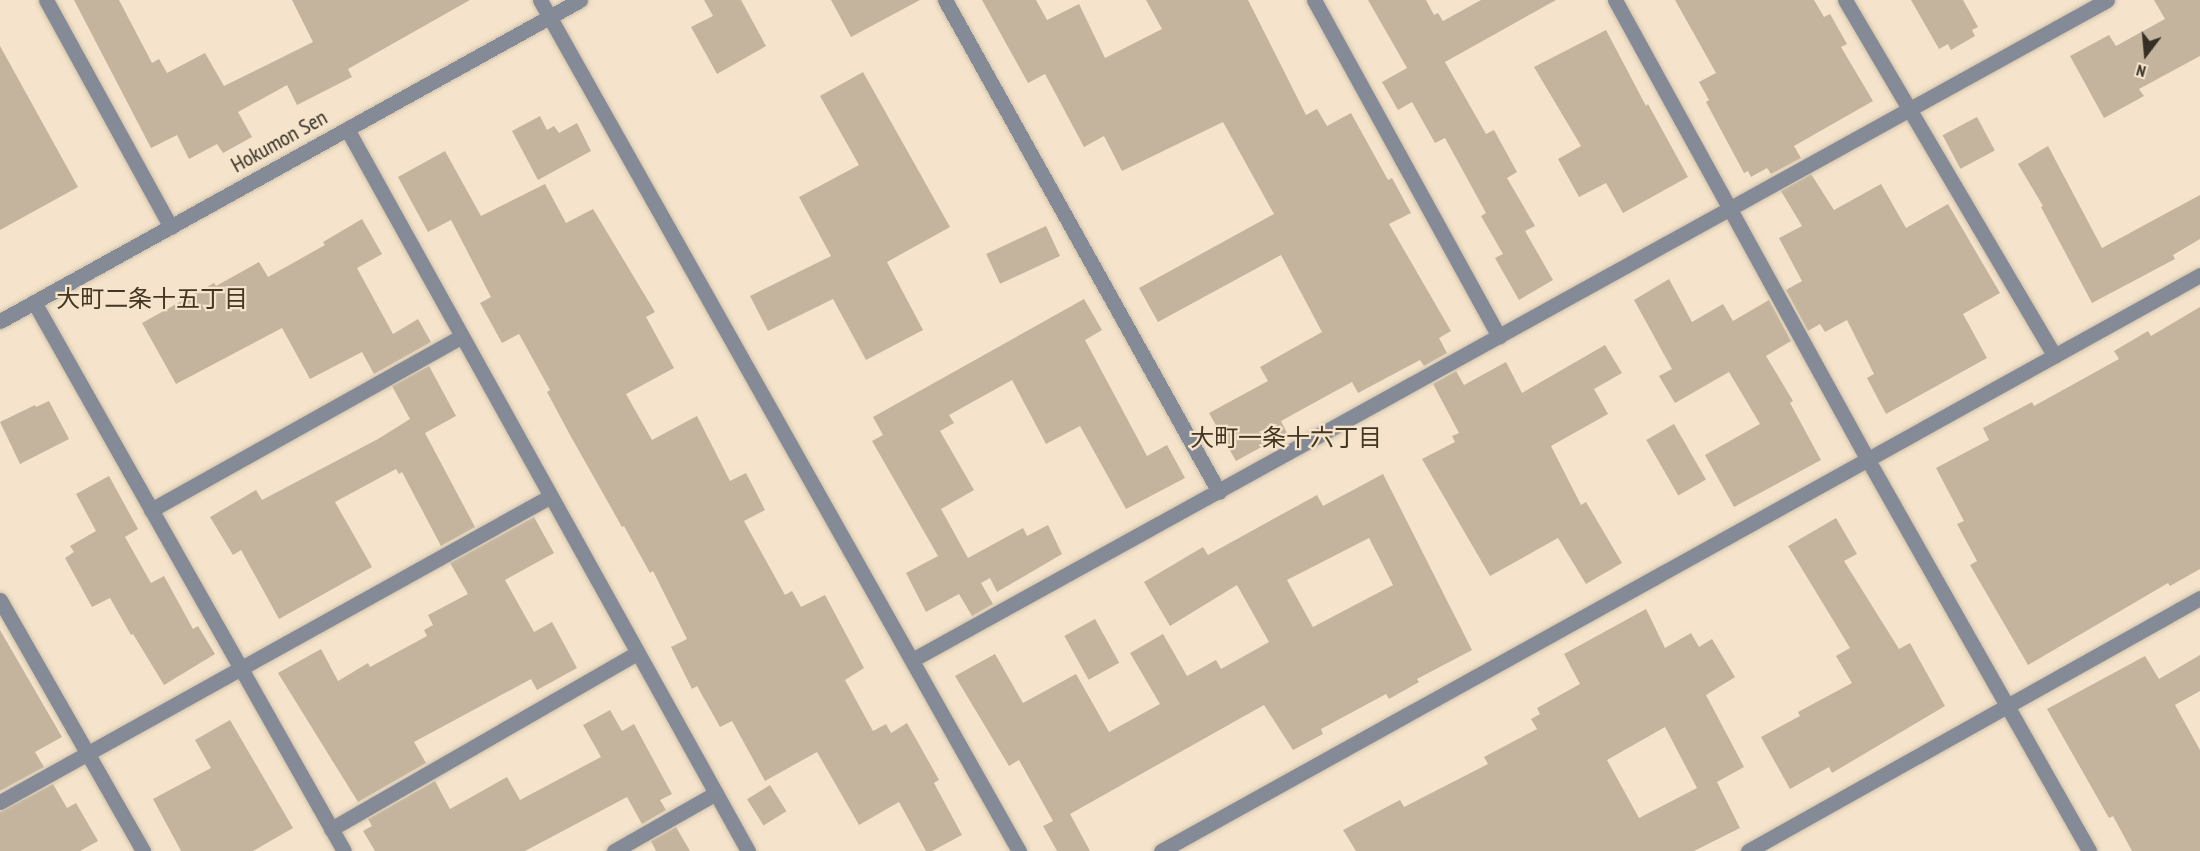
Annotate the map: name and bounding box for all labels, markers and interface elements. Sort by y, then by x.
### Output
north arrow [2116,24,2176,84]
text: N [2134,61,2148,82]
street label: Hokumon Sen [226,104,332,178]
district label: 大町二条十五丁目 [56,285,248,313]
district label: 大町一条十六丁目 [1190,424,1382,452]

